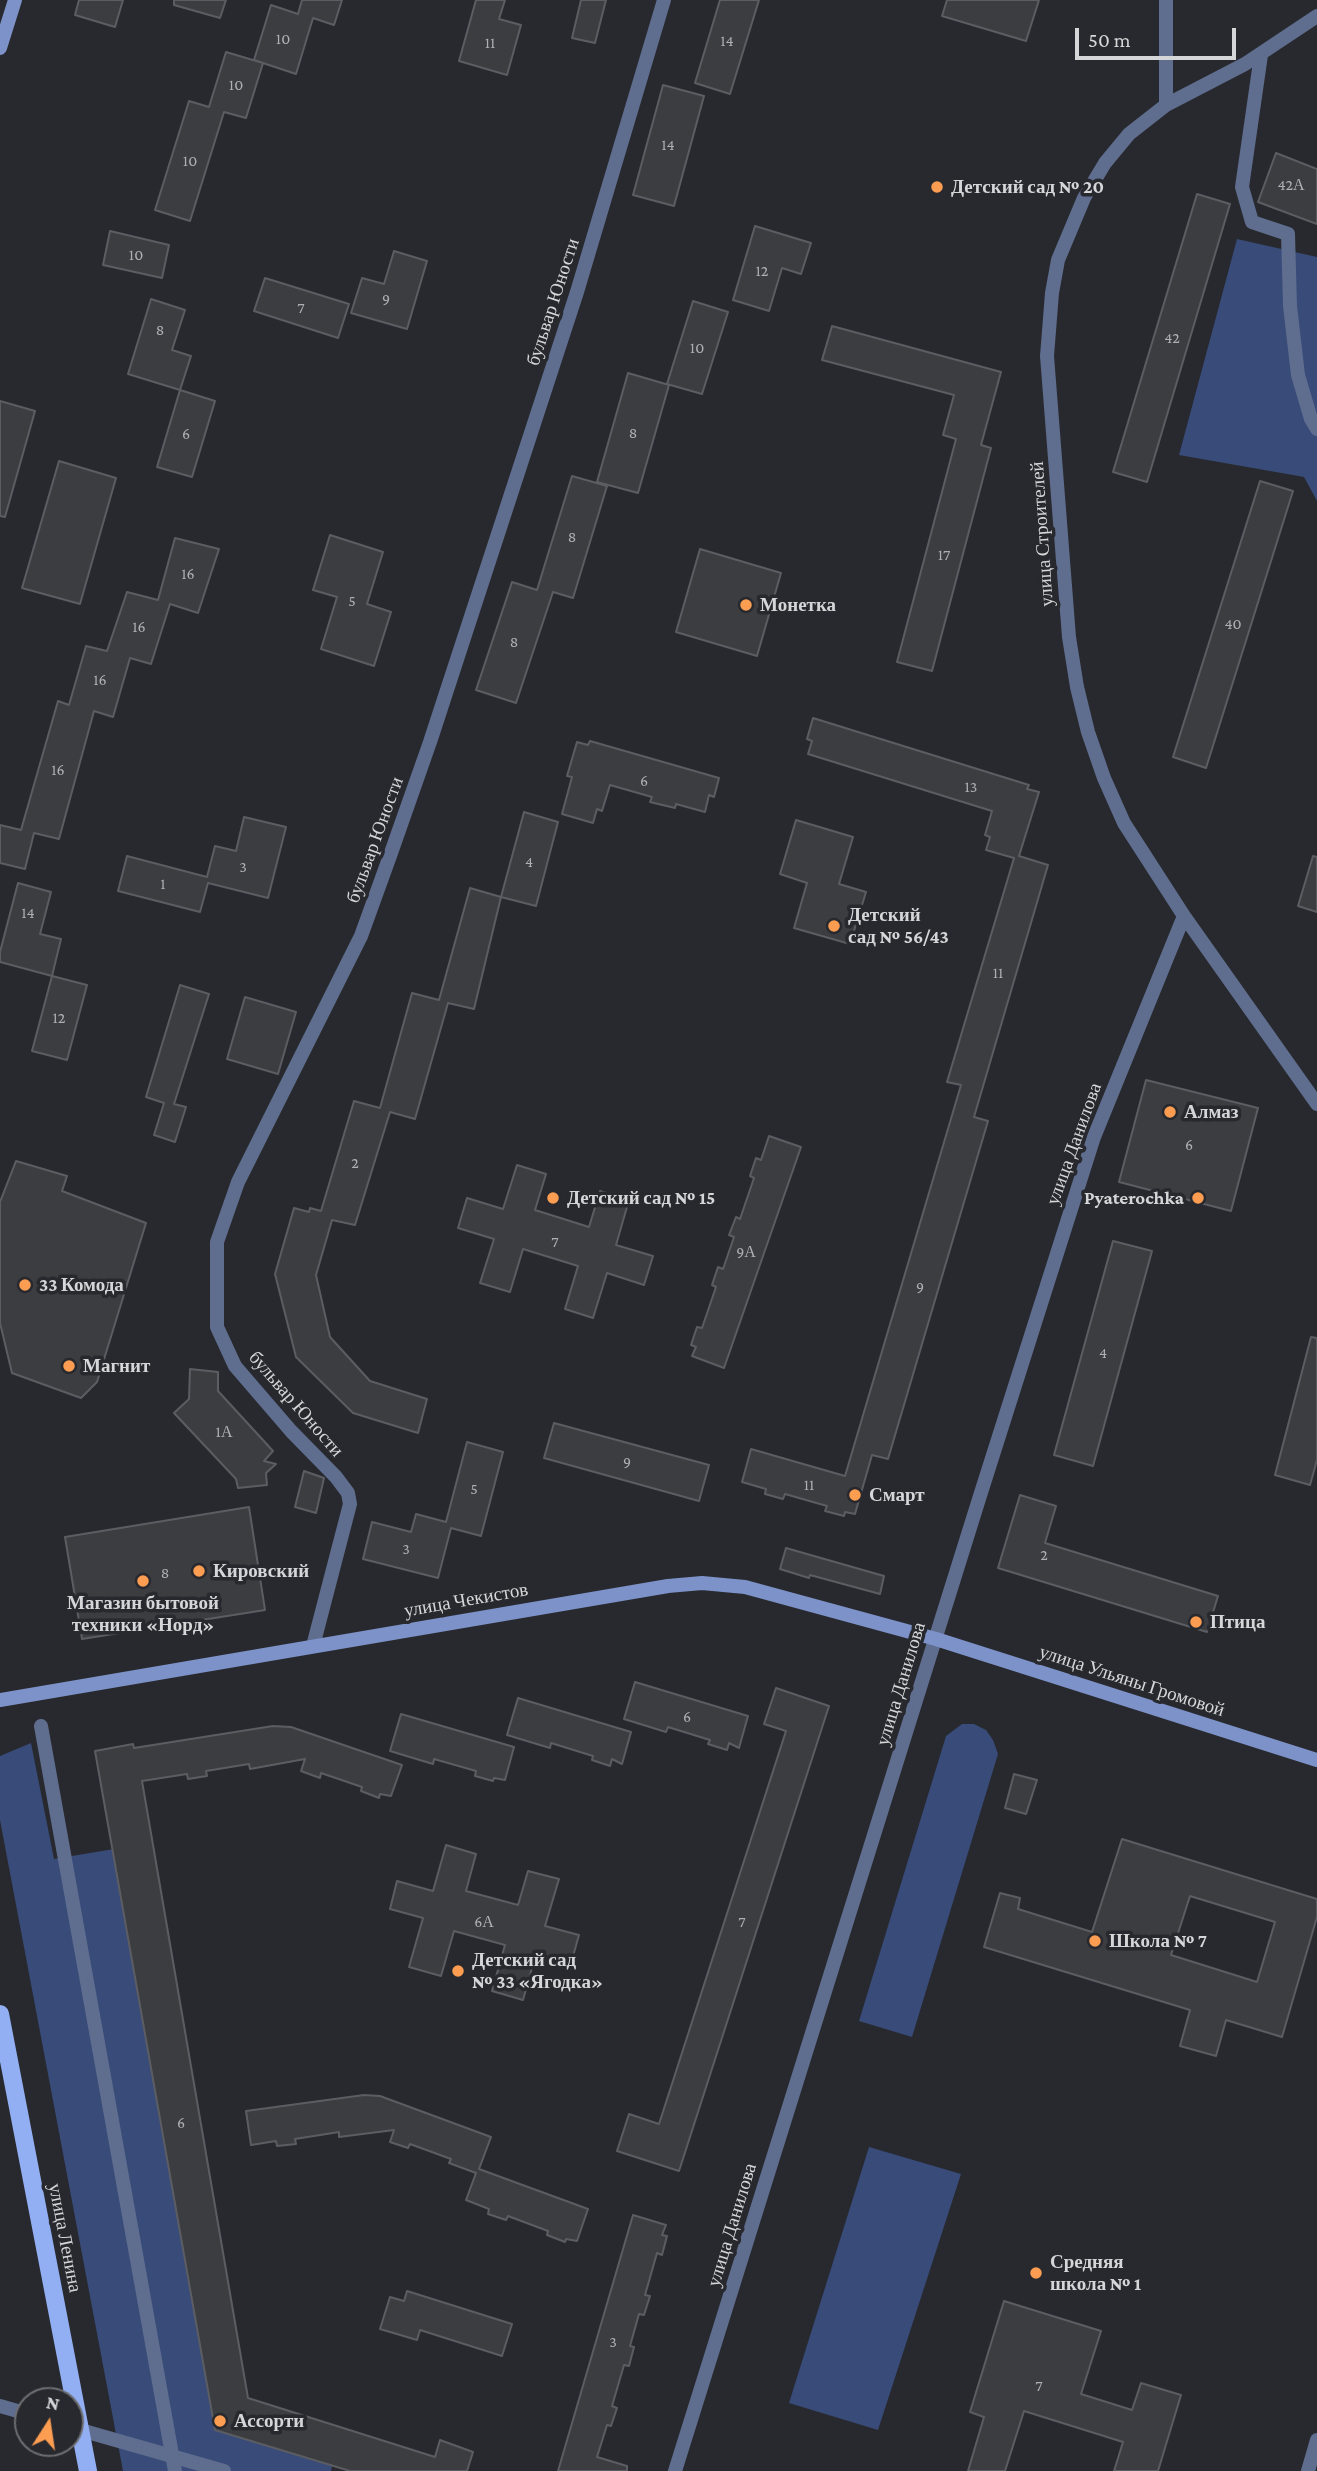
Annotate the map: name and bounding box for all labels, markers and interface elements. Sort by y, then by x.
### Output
scale bar [1079,14,1240,58]
text: 50 m [1088,28,1131,52]
house number: 10 [276,29,290,49]
house number: 14 [720,31,734,51]
house number: 11 [485,33,495,53]
house number: 10 [229,75,243,95]
house number: 14 [661,135,675,155]
house number: 10 [183,151,197,171]
house number: 42А [1277,175,1305,195]
place label: Детский сад № 20 [951,176,1104,198]
marker: Детский сад № 20 [929,179,945,195]
street label: бульвар Юности [522,235,584,369]
house number: 10 [129,245,143,265]
house number: 12 [756,261,768,281]
house number: 9 [382,289,390,309]
house number: 7 [297,298,305,318]
house number: 8 [156,320,164,340]
house number: 42 [1164,328,1180,348]
house number: 10 [690,338,704,358]
house number: 8 [629,423,637,443]
house number: 6 [182,424,190,444]
street label: улица Строителей [1026,461,1058,607]
house number: 8 [568,527,576,547]
house number: 17 [938,545,950,565]
house number: 16 [181,564,195,584]
house number: 5 [348,591,356,611]
place label: Монетка [760,594,836,616]
marker: Монетка [738,597,754,613]
house number: 40 [1224,614,1242,634]
house number: 16 [132,617,146,637]
house number: 8 [510,632,518,652]
house number: 16 [93,670,107,690]
house number: 16 [51,760,65,780]
house number: 6 [640,771,648,791]
street label: бульвар Юности [342,774,408,906]
house number: 13 [965,777,977,797]
house number: 4 [525,852,533,872]
house number: 3 [239,857,247,877]
house number: 1 [160,874,166,894]
house number: 14 [21,903,35,923]
place label: Детский сад № 56/43 [848,904,949,948]
marker: Детский сад № 56/43 [826,918,842,934]
house number: 11 [993,963,1003,983]
house number: 12 [53,1008,65,1028]
street label: улица Данилова [1041,1080,1107,1208]
place label: Алмаз [1184,1101,1238,1123]
marker: Алмаз [1162,1104,1178,1120]
house number: 6 [1185,1135,1193,1155]
house number: 2 [351,1153,359,1173]
place label: Детский сад № 15 [567,1187,715,1209]
place label: Pyaterochka [1084,1187,1184,1209]
marker: Детский сад № 15 [545,1190,561,1206]
marker: Pyaterochka [1190,1190,1206,1206]
house number: 7 [551,1232,559,1252]
house number: 9А [736,1242,756,1262]
place label: 33 Комода [39,1274,124,1296]
marker: 33 Комода [17,1277,33,1293]
house number: 9 [916,1277,924,1297]
house number: 4 [1099,1343,1107,1363]
street label: бульвар Юности [244,1347,348,1461]
place label: Магнит [83,1355,150,1377]
marker: Магнит [61,1358,77,1374]
house number: 1А [216,1422,232,1442]
house number: 9 [623,1452,631,1472]
house number: 11 [804,1475,814,1495]
house number: 5 [470,1479,478,1499]
place label: Смарт [869,1484,925,1506]
marker: Смарт [847,1487,863,1503]
house number: 3 [402,1539,410,1559]
house number: 2 [1040,1545,1048,1565]
place label: Кировский [213,1560,309,1582]
house number: 8 [161,1563,169,1583]
marker: Кировский [191,1563,207,1579]
marker: Магазин бытовой техники «Норд» [135,1573,151,1589]
street label: улица Чекистов [402,1578,530,1622]
place label: Магазин бытовой техники «Норд» [67,1592,219,1636]
place label: Птица [1210,1611,1266,1633]
marker: Птица [1188,1614,1204,1630]
street label: улица Данилова [871,1619,931,1749]
street label: улица Ульяны Громовой [1036,1640,1228,1722]
house number: 6 [683,1707,691,1727]
house number: 6А [474,1912,494,1932]
house number: 7 [738,1912,746,1932]
place label: Школа № 7 [1109,1930,1207,1952]
marker: Школа № 7 [1087,1933,1103,1949]
place label: Детский сад № 33 «Ягодка» [472,1949,603,1993]
marker: Детский сад № 33 «Ягодка» [450,1963,466,1979]
house number: 6 [177,2113,185,2133]
street label: улица Данилова [702,2160,762,2290]
street label: улица Ленина [43,2182,87,2294]
place label: Средняя школа № 1 [1050,2251,1141,2295]
marker: Средняя школа № 1 [1028,2265,1044,2281]
house number: 3 [609,2332,617,2352]
house number: 7 [1035,2376,1043,2396]
north arrow [14,2387,84,2457]
text: N [45,2391,62,2415]
place label: Ассорти [234,2410,304,2432]
marker: Ассорти [212,2413,228,2429]

